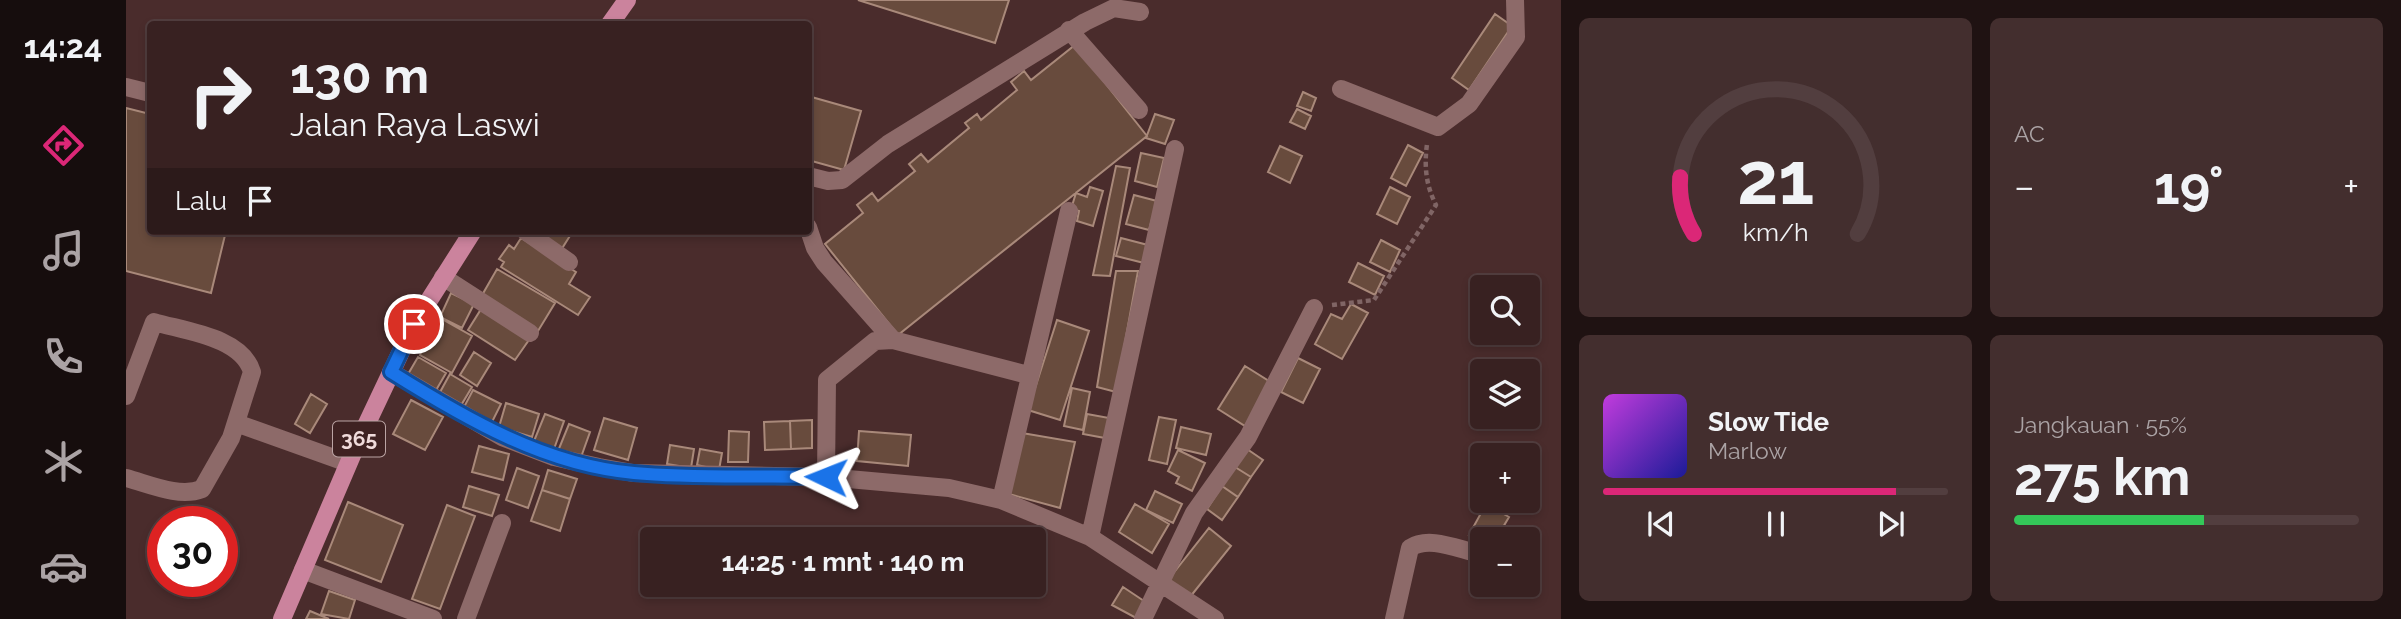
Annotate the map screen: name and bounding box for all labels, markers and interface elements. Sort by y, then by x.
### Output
text: 14:24 [24,28,102,65]
text: 130 m [290,47,429,104]
icon: right [175,49,266,140]
text: Jalan Raya Laswi [290,106,540,143]
text: AC [2014,120,2045,147]
icon: directions [39,121,88,170]
text: 21 [1737,136,1814,221]
text: 19° [2154,155,2224,216]
text: − [2014,164,2034,209]
text: + [2343,164,2359,209]
icon: arrive [241,182,279,220]
text: Lalu [175,186,227,216]
text: km/h [1743,216,1808,246]
icon: music [39,226,88,275]
map controls [1470,275,1540,597]
button: search [1470,275,1540,345]
pin [384,294,444,354]
icon: arrive [395,305,433,343]
icon: phone [39,332,88,381]
button: layers [1470,359,1540,429]
text: Slow Tide [1708,407,1829,437]
text: Jangkauan · 55% [2014,411,2187,438]
road number: 365 [333,422,385,457]
icon: climate [39,437,88,486]
text: Marlow [1708,437,1787,464]
position arrow [789,440,863,514]
button: + [1470,443,1540,513]
text: 275 km [2014,446,2191,507]
icon: previous [1642,505,1680,543]
icon: pause [1757,505,1795,543]
icon: next [1872,505,1910,543]
speed limit sign: 30 [147,506,238,597]
button: − [1470,527,1540,597]
icon: car [39,542,88,591]
text: 14:25 · 1 mnt · 140 m [722,547,964,577]

